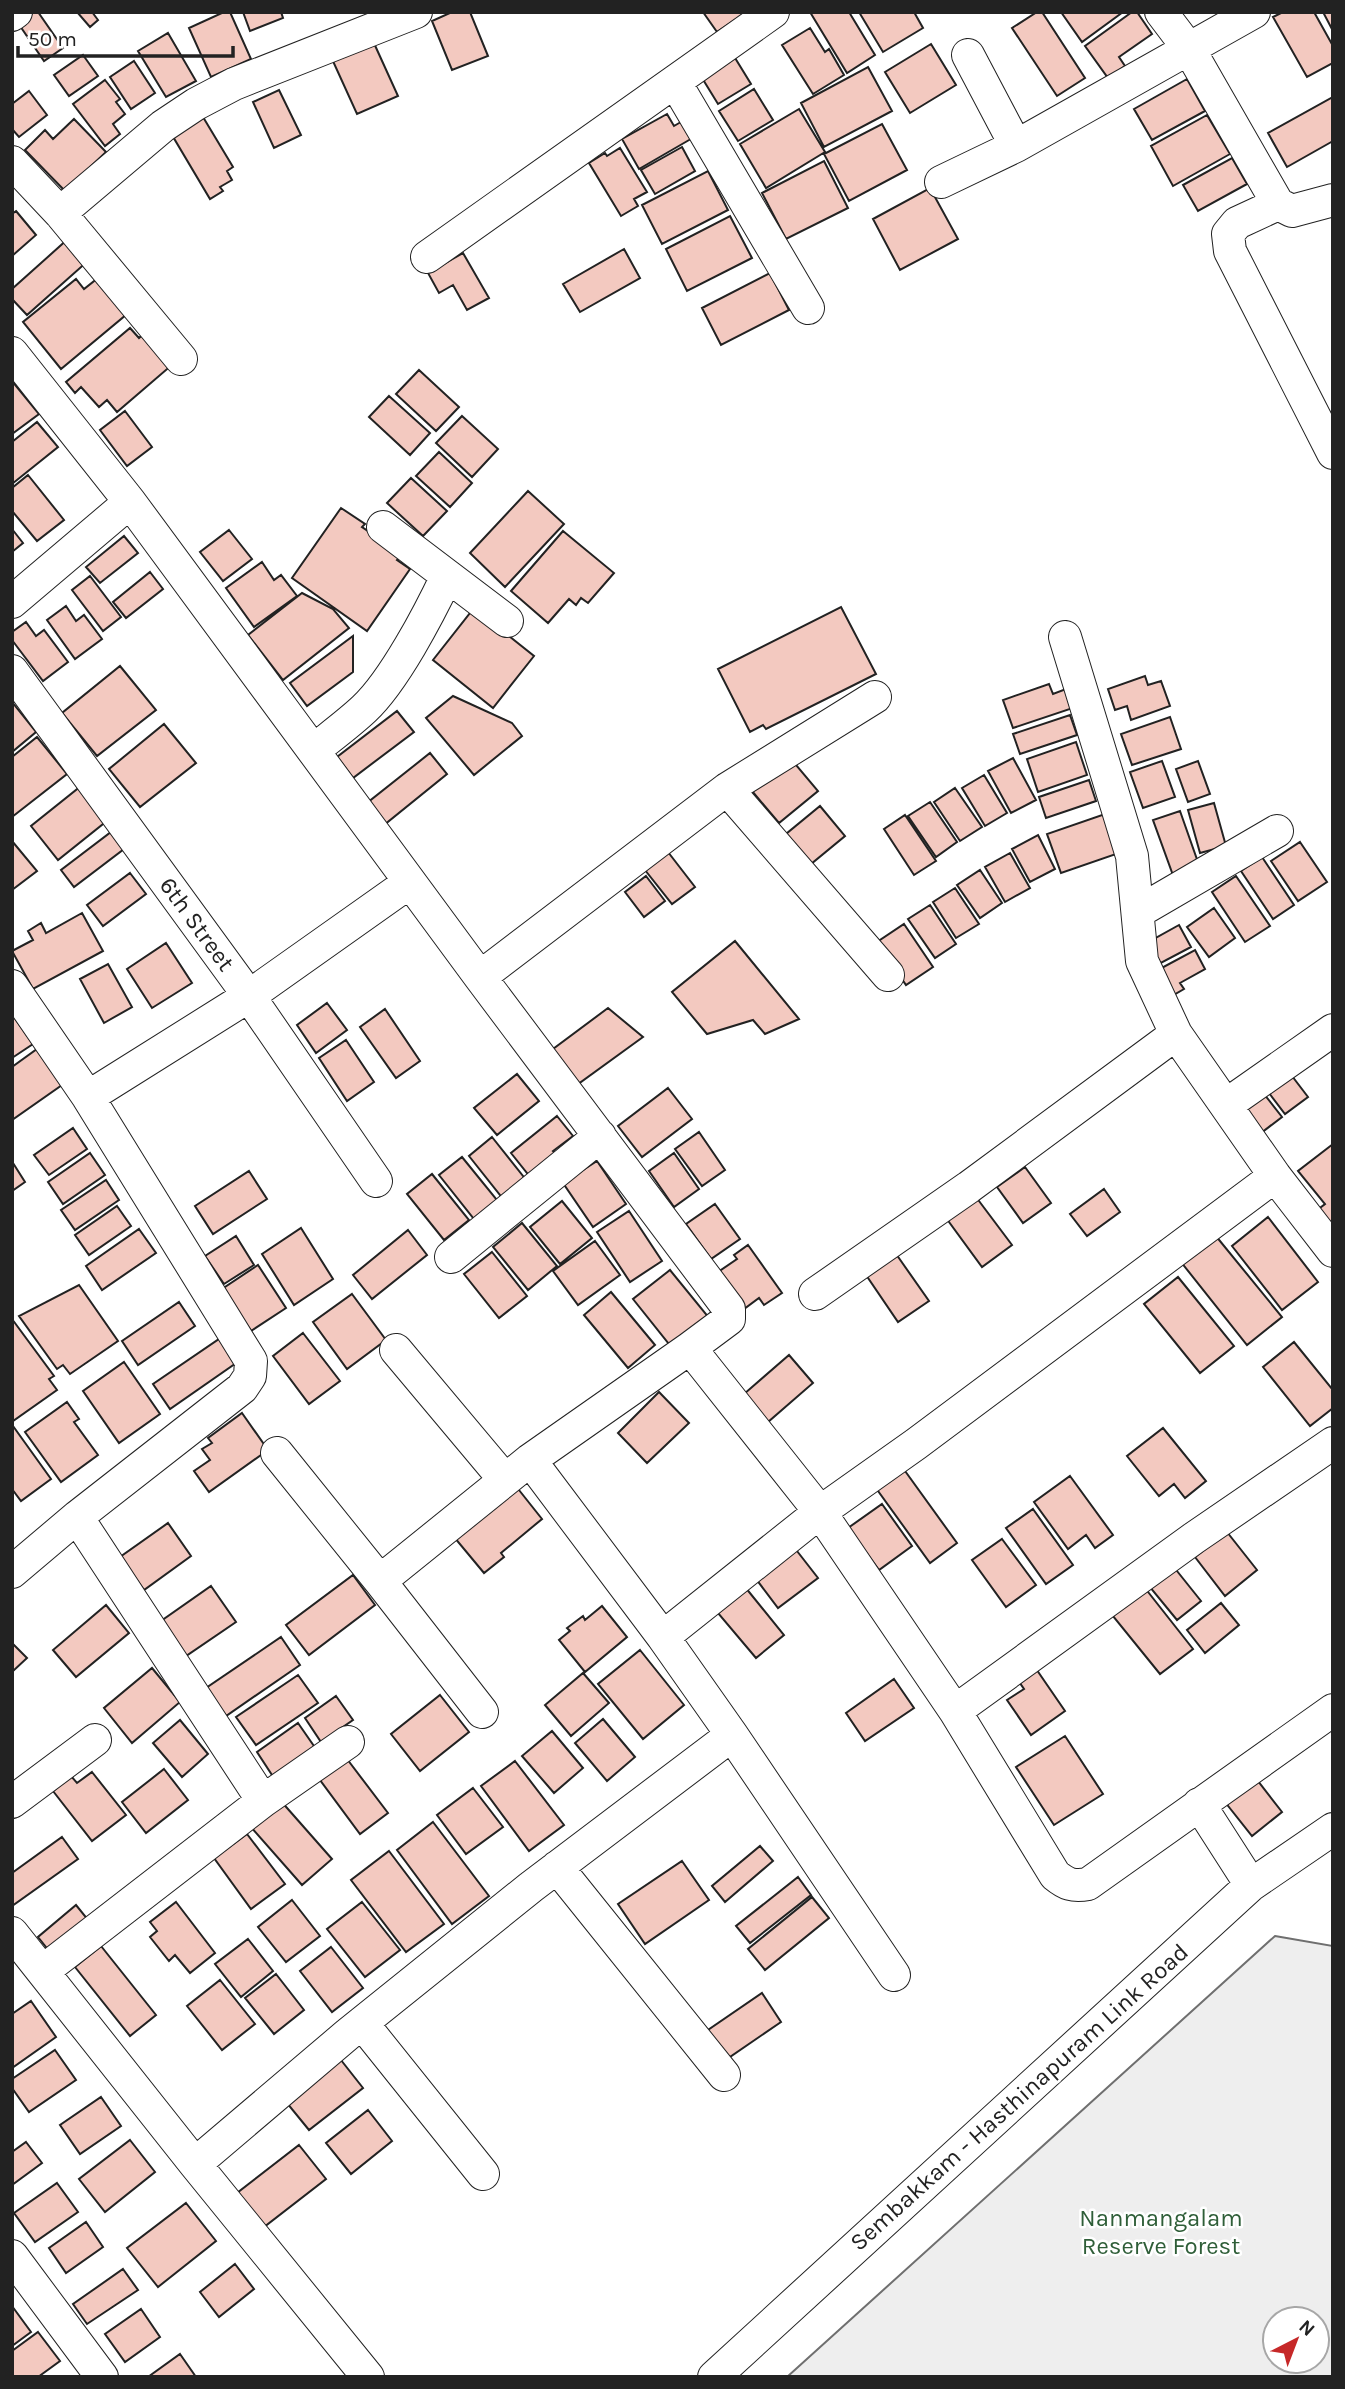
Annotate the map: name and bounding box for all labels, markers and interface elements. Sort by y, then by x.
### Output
scale bar [18,14,233,58]
text: 50 m [28,27,77,51]
street label: 6th Street [154,872,240,976]
street label: Sembakkam - Hasthinapuram Link Road [844,1938,1194,2256]
park label: Nanmangalam Reserve Forest [1079,2204,1243,2260]
north arrow [1261,2305,1331,2375]
text: N [1294,2315,1319,2341]

